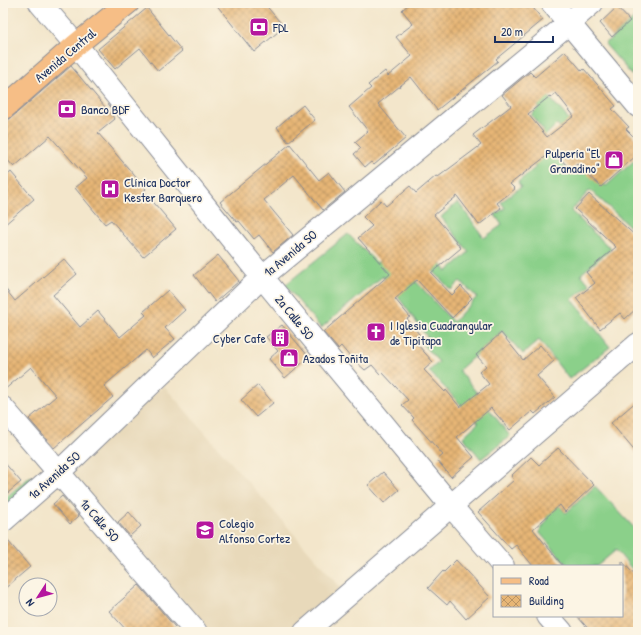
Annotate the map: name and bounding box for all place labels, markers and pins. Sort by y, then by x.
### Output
bank icon: FDL [248,16,270,38]
place label: FDL [272,18,289,36]
bank icon: Banco BDF [56,98,78,120]
place label: Banco BDF [81,100,131,118]
place label: Pulpería "El Granadino" [545,144,601,177]
shop icon: Pulpería "El Granadino" [603,149,625,171]
place label: Clínica Doctor Kester Barquero [124,173,202,206]
hospital icon: Clínica Doctor Kester Barquero [99,178,121,200]
place label: I Iglesia Cuadrangular de Tipitapa [390,316,493,349]
church icon: I Iglesia Cuadrangular de Tipitapa [365,321,387,343]
building icon: Cyber Cafe [269,327,291,349]
place label: Cyber Cafe [213,329,266,347]
shop icon: Azados Toñita [278,347,300,369]
place label: Azados Toñita [303,349,368,367]
place label: Colegio Alfonso Cortez [219,514,291,547]
school or university icon: Colegio Alfonso Cortez [194,519,216,541]

